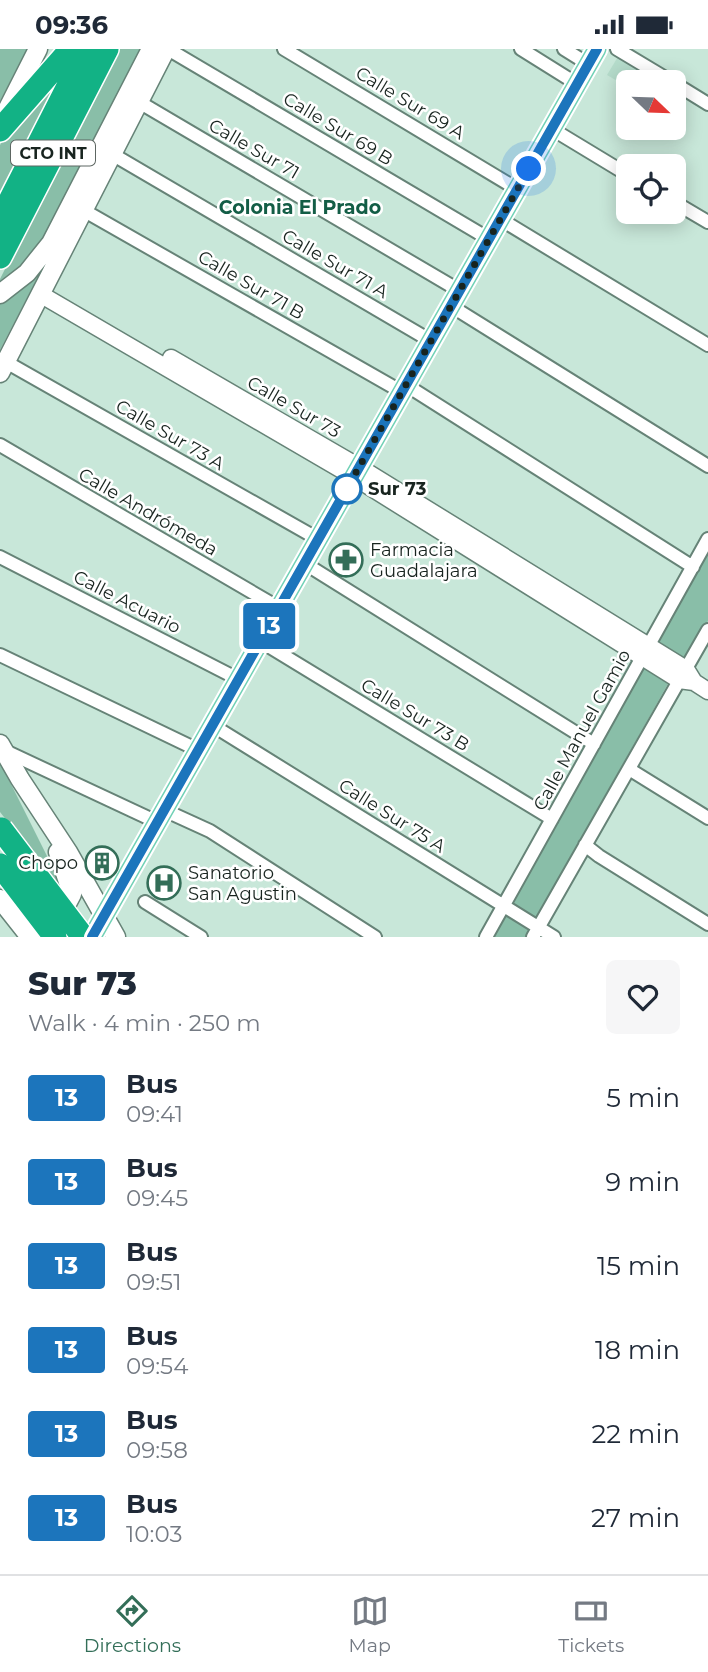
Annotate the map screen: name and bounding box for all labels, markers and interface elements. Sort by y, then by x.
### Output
text: 09:36 [35,9,108,41]
street label: Calle Sur 69 A [352,62,469,144]
north arrow [616,70,686,140]
map controls [616,70,686,224]
street label: Calle Sur 69 B [279,88,397,170]
street label: Calle Sur 71 [205,114,303,184]
road number: CTO INT [11,141,95,165]
your location [511,151,546,186]
button: locate [616,154,686,224]
district label: Colonia El Prado [219,196,381,219]
street label: Calle Sur 71 A [278,225,392,303]
street label: Calle Sur 71 B [194,246,308,324]
street label: Calle Sur 73 [243,371,345,443]
street label: Calle Sur 73 A [112,395,228,475]
street label: Calle Andrómeda [75,463,221,561]
marker: Sur 73 [332,474,362,504]
place label: Sur 73 [368,478,427,500]
place label: Farmacia Guadalajara [370,539,478,582]
pharmacy icon: Farmacia Guadalajara [327,541,365,579]
street label: Calle Acuario [70,566,184,638]
line badge: 13 [238,603,300,649]
text: 13 [257,611,281,640]
street label: Calle Manuel Gamio [529,646,635,814]
street label: Calle Sur 73 B [357,674,473,756]
street label: Calle Sur 75 A [335,774,450,858]
building icon: Chopo [83,844,121,882]
place label: Chopo [18,852,78,874]
place label: Sanatorio San Agustin [188,862,297,905]
hospital icon: Sanatorio San Agustin [145,864,183,902]
button: heart [606,960,680,1034]
text: Sur 73 [28,963,137,1003]
text: Walk · 4 min · 250 m [28,1009,261,1037]
text: Bus [126,1068,178,1100]
text: 5 min [606,1082,680,1114]
text: 13 [55,1083,78,1112]
text: 09:41 [126,1100,183,1128]
text: Bus [126,1152,178,1184]
text: 9 min [605,1166,680,1198]
text: 13 [55,1167,78,1196]
text: 09:45 [126,1184,188,1212]
text: Bus [126,1236,178,1268]
text: 15 min [597,1250,680,1282]
text: 13 [55,1251,78,1280]
text: 09:51 [126,1268,181,1296]
text: Bus [126,1320,178,1352]
text: 18 min [595,1334,680,1366]
text: 13 [55,1335,78,1364]
text: 09:54 [126,1352,188,1380]
text: Bus [126,1404,178,1436]
text: 22 min [591,1418,680,1450]
text: 13 [55,1419,78,1448]
text: 09:58 [126,1436,188,1464]
text: Bus [126,1488,178,1520]
text: 27 min [591,1502,680,1534]
text: 13 [55,1503,78,1532]
text: 10:03 [126,1520,182,1548]
tab: Directions [84,1592,181,1657]
tab: Map [349,1592,391,1657]
tab: Tickets [558,1592,624,1657]

